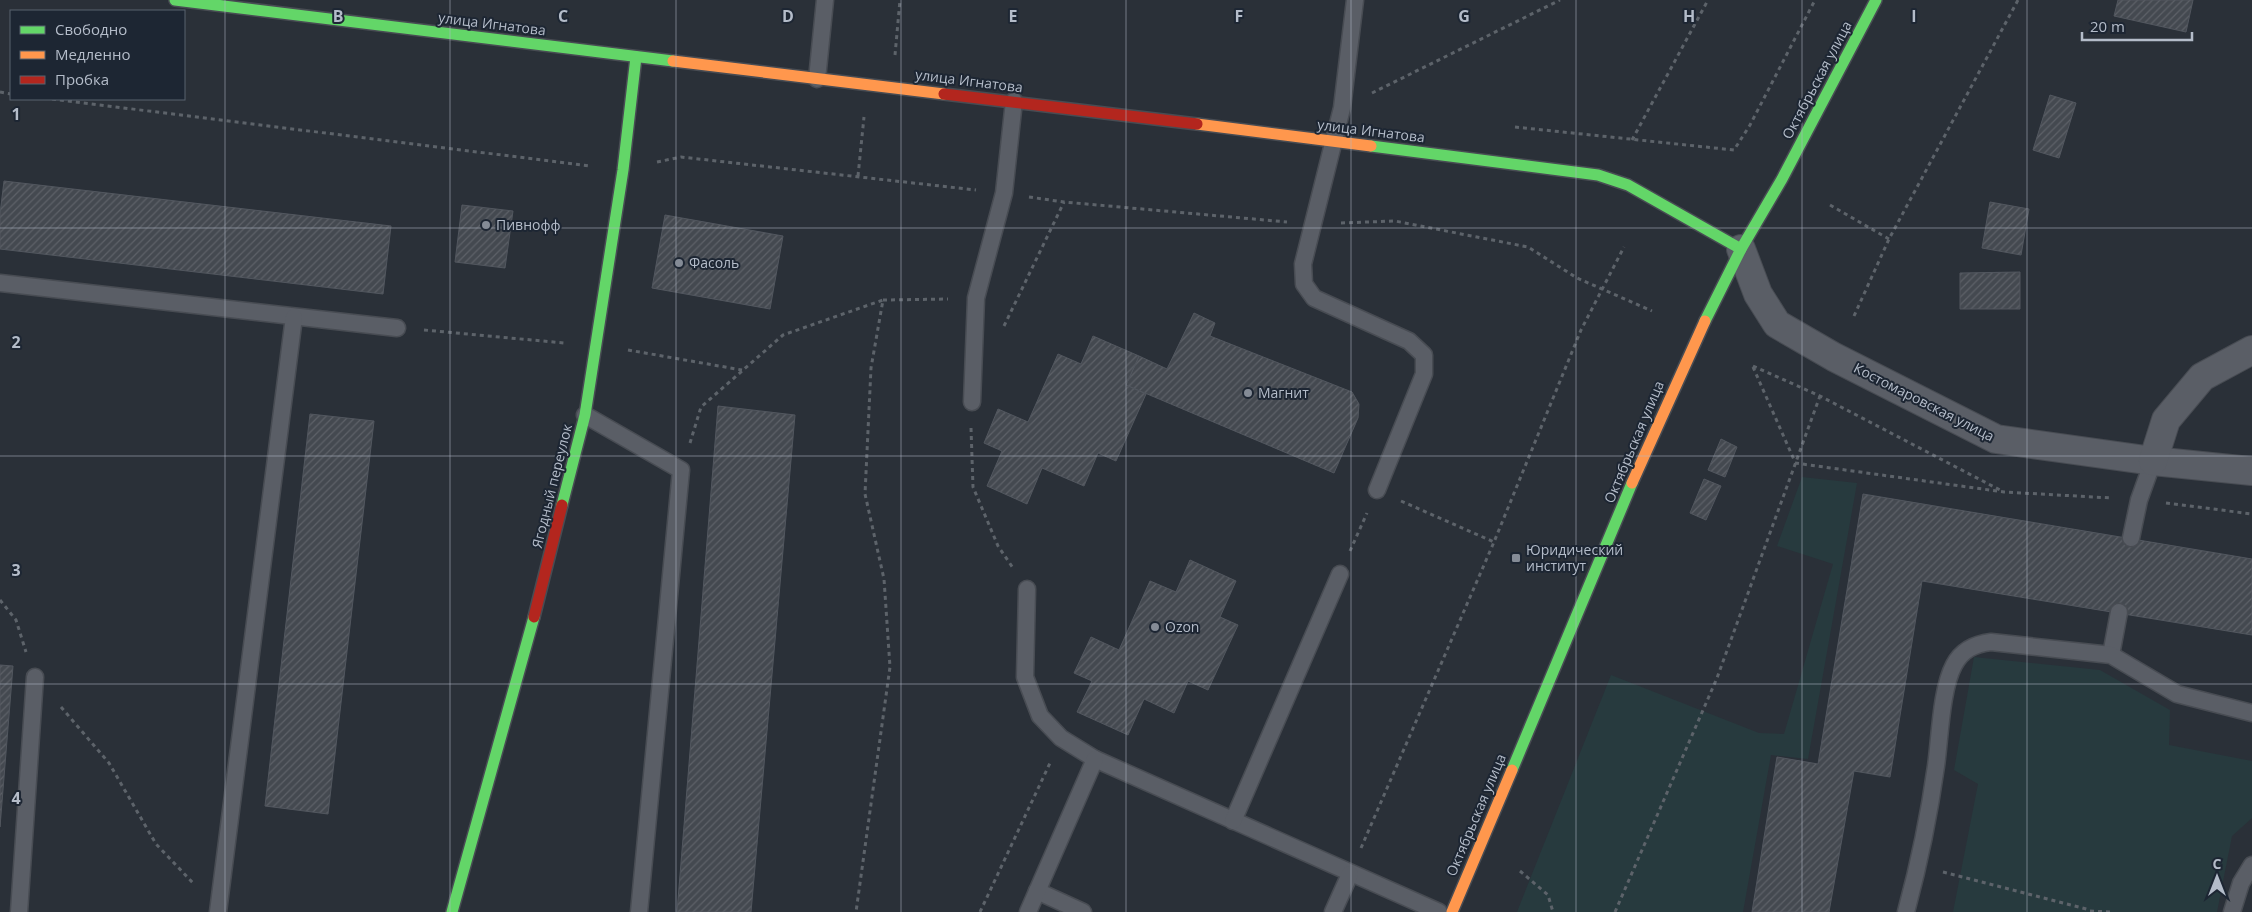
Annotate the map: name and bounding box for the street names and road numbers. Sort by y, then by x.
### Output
street label: улица Игнатова [437,7,547,40]
street label: Октябрьская улица [1777,17,1856,142]
street label: улица Игнатова [914,64,1024,97]
street label: улица Игнатова [1316,114,1426,147]
street label: Костомаровская улица [1851,358,1998,445]
street label: Октябрьская улица [1599,378,1668,506]
street label: Ягодный переулок [527,421,576,550]
street label: Октябрьская улица [1441,751,1510,879]

